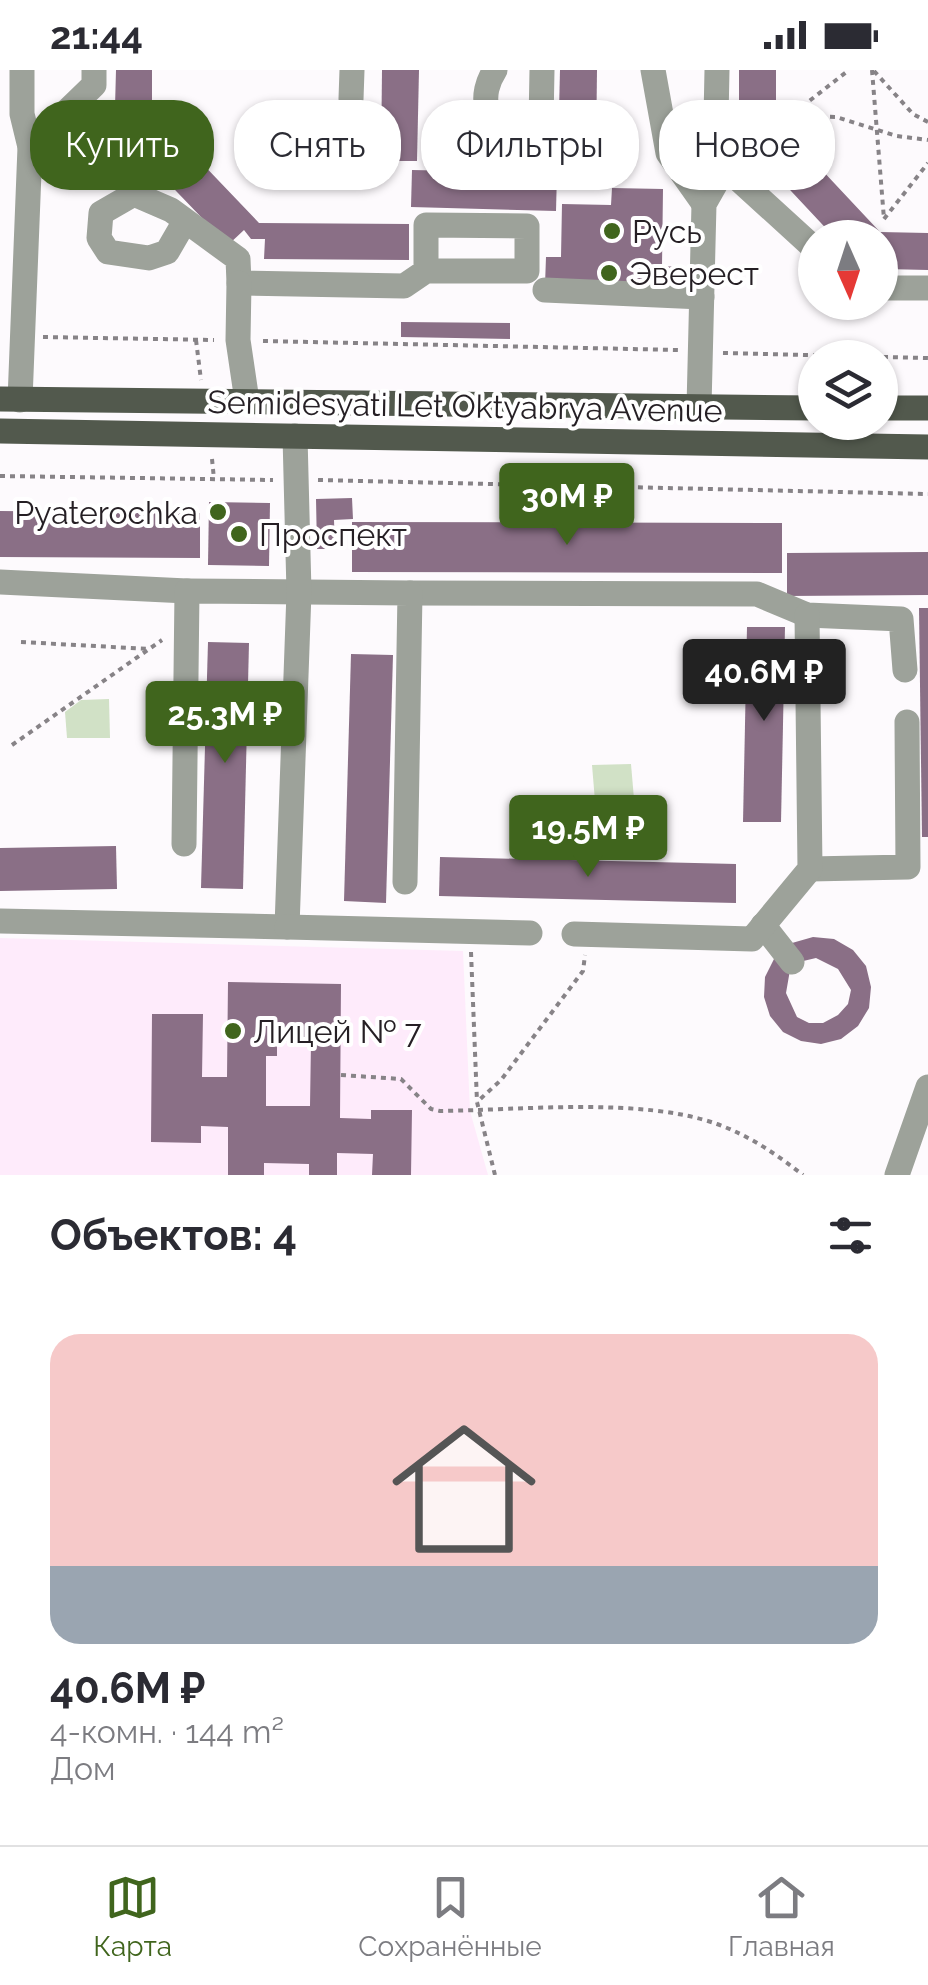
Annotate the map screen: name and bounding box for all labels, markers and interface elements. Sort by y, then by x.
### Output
text: 21:44 [50,13,143,58]
chip: Купить [30,100,214,190]
chip: Снять [234,100,401,190]
chip: Фильтры [421,100,639,190]
chip: Новое [659,100,835,190]
place label: Русь [632,213,702,250]
marker: Русь [601,220,623,242]
north arrow [798,220,898,320]
map controls [798,220,898,440]
place label: Эверест [629,255,759,292]
marker: Эверест [598,262,620,284]
button: layers [798,340,898,440]
street label: Semidesyati Let Oktyabrya Avenue [207,383,723,429]
pin: 30M ₽ [497,463,637,548]
text: 30M ₽ [521,477,613,514]
place label: Pyaterochka [14,494,198,531]
marker: Pyaterochka [207,501,229,523]
place label: Проспект [259,516,407,553]
marker: Проспект [228,523,250,545]
pin: 40.6M ₽ [672,639,856,724]
text: 40.6M ₽ [705,653,823,690]
pin: 25.3M ₽ [133,681,317,766]
text: 25.3M ₽ [168,695,282,732]
pin: 19.5M ₽ [496,795,680,880]
text: 19.5M ₽ [531,809,645,846]
place label: Лицей № 7 [253,1013,422,1050]
marker: Лицей № 7 [222,1020,244,1042]
icon: filters [823,1208,878,1263]
text: Объектов: 4 [50,1211,297,1260]
icon: home [374,1399,554,1579]
text: 40.6M ₽ [50,1664,206,1713]
text: 4-комн. · 144 m² [50,1713,284,1750]
text: Дом [50,1750,115,1787]
tab: Карта [93,1870,172,1963]
tab: Сохранённые [358,1870,542,1963]
tab: Главная [728,1870,835,1963]

